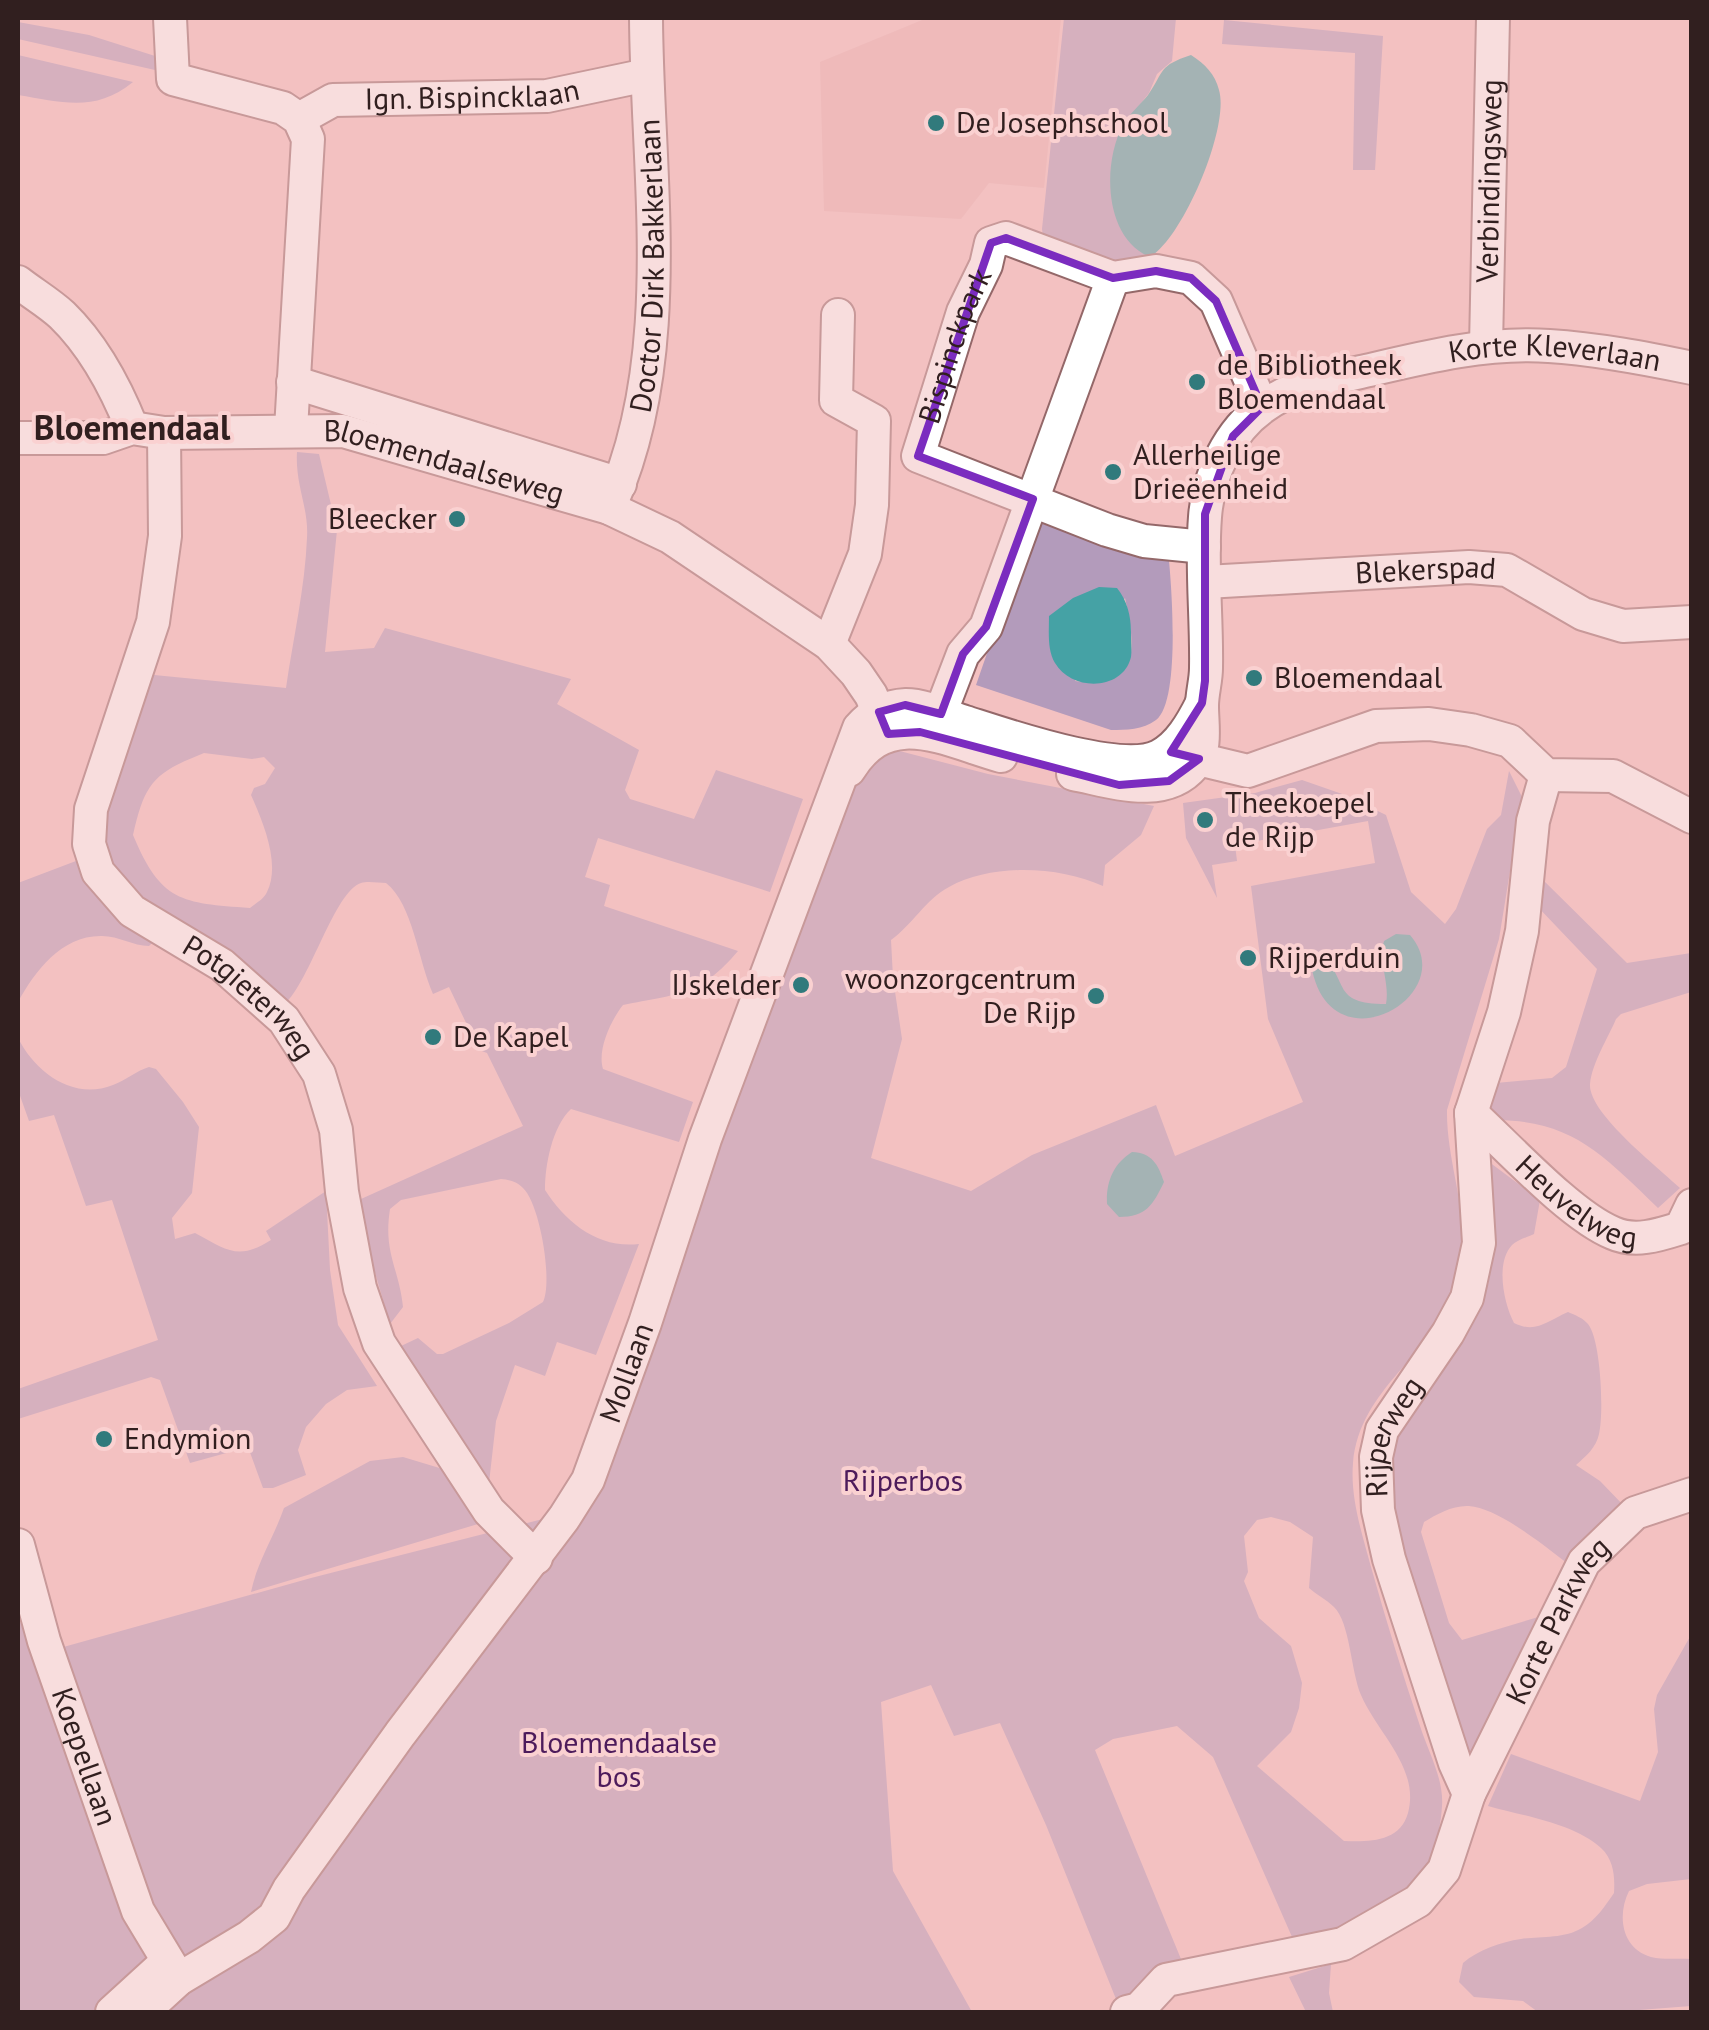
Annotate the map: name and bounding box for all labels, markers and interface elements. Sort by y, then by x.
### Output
street label: Ign. Bispincklaan [364,69,583,117]
street label: Verbindingsweg [1466,79,1510,284]
place label: De Josephschool [956,102,1168,141]
marker: De Josephschool [925,112,947,134]
street label: Doctor Dirk Bakkerlaan [619,118,672,415]
street label: Bispinckpark [908,260,1000,428]
street label: Korte Kleverlaan [1445,324,1664,379]
place label: de Bibliotheek Bloemendaal [1217,344,1403,417]
marker: de Bibliotheek Bloemendaal [1186,371,1208,393]
district label: Bloemendaal [34,404,231,450]
street label: Bloemendaalseweg [323,410,569,512]
place label: Allerheilige Drieëenheid [1133,434,1288,507]
marker: Allerheilige Drieëenheid [1102,461,1124,483]
place label: Bleecker [328,498,437,537]
marker: Bleecker [446,508,468,530]
street label: Blekerspad [1354,546,1498,591]
place label: Bloemendaal [1274,657,1443,696]
marker: Bloemendaal [1243,667,1265,689]
place label: Theekoepel de Rijp [1225,782,1374,855]
marker: Theekoepel de Rijp [1194,809,1216,831]
street label: Potgieterweg [176,925,325,1066]
place label: Rijperduin [1268,937,1400,976]
marker: Rijperduin [1237,947,1259,969]
place label: woonzorgcentrum De Rijp [845,958,1076,1031]
place label: IJskelder [671,964,781,1003]
marker: IJskelder [790,974,812,996]
marker: woonzorgcentrum De Rijp [1085,985,1107,1007]
place label: De Kapel [453,1016,569,1055]
marker: De Kapel [422,1026,444,1048]
street label: Heuvelweg [1508,1146,1639,1256]
street label: Mollaan [589,1317,661,1428]
street label: Rijperweg [1354,1368,1431,1498]
place label: Endymion [124,1418,252,1457]
marker: Endymion [93,1428,115,1450]
park label: Rijperbos [843,1460,963,1499]
street label: Korte Parkweg [1496,1527,1617,1710]
street label: Koepellaan [44,1682,128,1830]
park label: Bloemendaalse bos [521,1722,717,1795]

